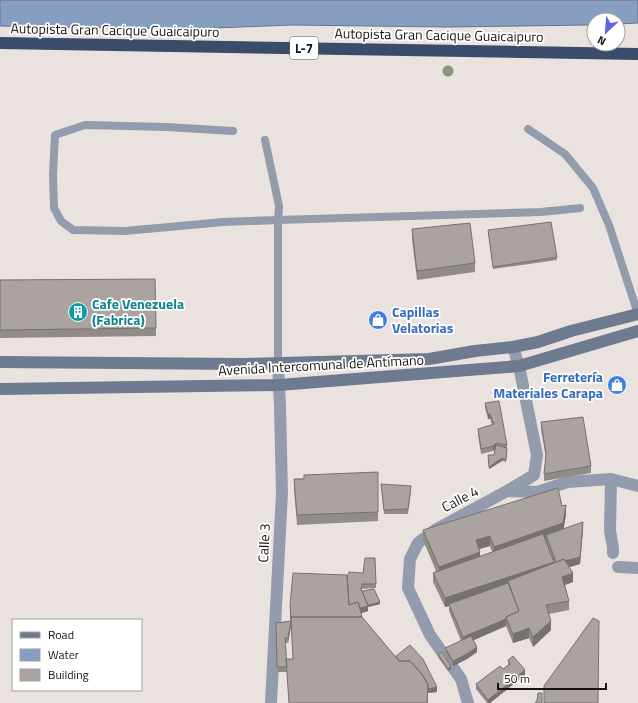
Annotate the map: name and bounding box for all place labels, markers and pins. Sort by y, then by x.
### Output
place label: Cafe Venezuela (Fabrica) [92,293,184,330]
building icon: Cafe Venezuela (Fabrica) [67,301,89,323]
place label: Capillas Velatorias [392,301,454,338]
shop icon: Capillas Velatorias [367,309,389,331]
place label: Ferretería Materiales Carapa [493,366,603,403]
shop icon: Ferretería Materiales Carapa [606,374,628,396]

